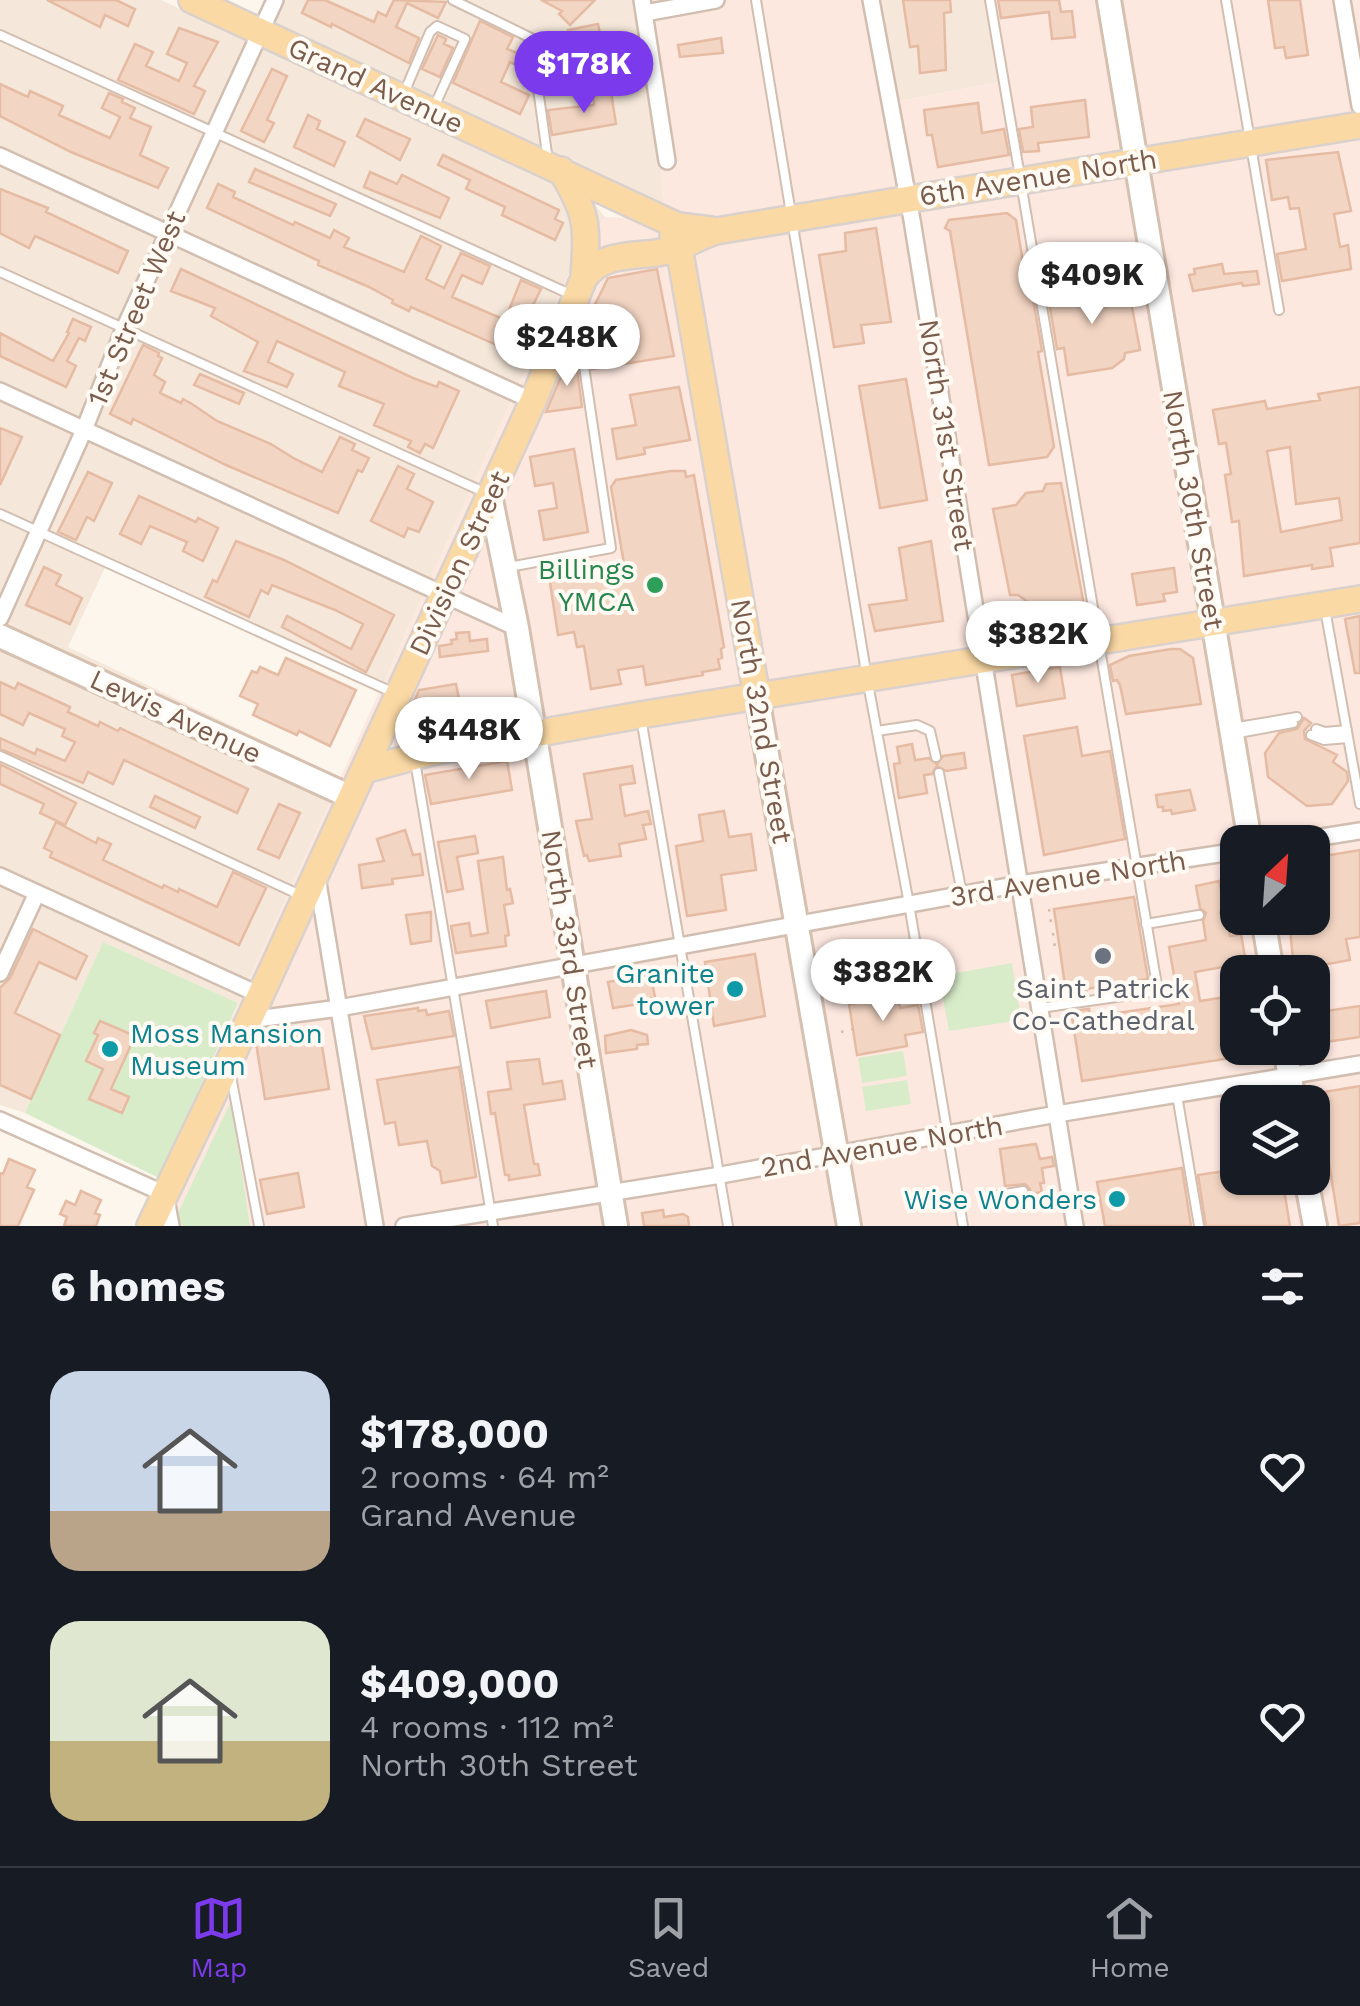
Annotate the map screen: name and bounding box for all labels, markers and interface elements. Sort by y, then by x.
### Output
street label: Grand Avenue [283,30,469,140]
pin: $178K [514,31,654,116]
text: $178K [536,44,632,82]
street label: 6th Avenue North [917,142,1159,213]
street label: 1st Street West [80,205,193,411]
pin: $409K [1022,242,1162,327]
text: $409K [1040,255,1144,293]
pin: $248K [497,304,637,389]
text: $248K [516,317,618,355]
street label: North 31st Street [912,317,981,553]
street label: North 30th Street [1156,388,1231,633]
street label: Division Street [402,466,517,661]
place label: Billings YMCA [538,553,635,618]
marker: Billings YMCA [644,574,666,596]
street label: North 32nd Street [724,596,799,846]
pin: $382K [968,601,1108,686]
text: $382K [988,614,1088,652]
street label: Lewis Avenue [85,662,267,771]
pin: $448K [399,697,539,782]
text: $448K [417,710,521,748]
north arrow [1220,825,1330,935]
map controls [1220,825,1330,1195]
street label: North 33rd Street [534,827,605,1071]
street label: 3rd Avenue North [948,844,1189,913]
pin: $382K [813,939,953,1024]
marker: Saint Patrick Co-Cathedral [1092,945,1114,967]
text: $382K [833,952,933,990]
button: locate [1220,955,1330,1065]
place label: Granite tower [615,957,715,1022]
place label: Saint Patrick Co-Cathedral [1011,972,1195,1037]
marker: Granite tower [724,978,746,1000]
place label: Moss Mansion Museum [130,1017,323,1082]
marker: Moss Mansion Museum [99,1038,121,1060]
button: layers [1220,1085,1330,1195]
street label: 2nd Avenue North [759,1109,1006,1184]
place label: Wise Wonders [903,1183,1097,1216]
marker: Wise Wonders [1106,1188,1128,1210]
icon: filters [1255,1259,1310,1314]
text: 6 homes [50,1262,225,1311]
text: $178,000 [360,1409,549,1458]
icon: home [130,1411,250,1531]
icon: heart [1255,1444,1310,1499]
text: 2 rooms · 64 m² [360,1458,609,1496]
text: Grand Avenue [360,1496,577,1534]
text: $409,000 [360,1659,560,1708]
icon: home [130,1661,250,1781]
icon: heart [1255,1694,1310,1749]
text: 4 rooms · 112 m² [360,1708,614,1746]
text: North 30th Street [360,1746,638,1784]
tab: Map [190,1891,247,1984]
tab: Saved [628,1891,709,1984]
tab: Home [1090,1891,1170,1984]

